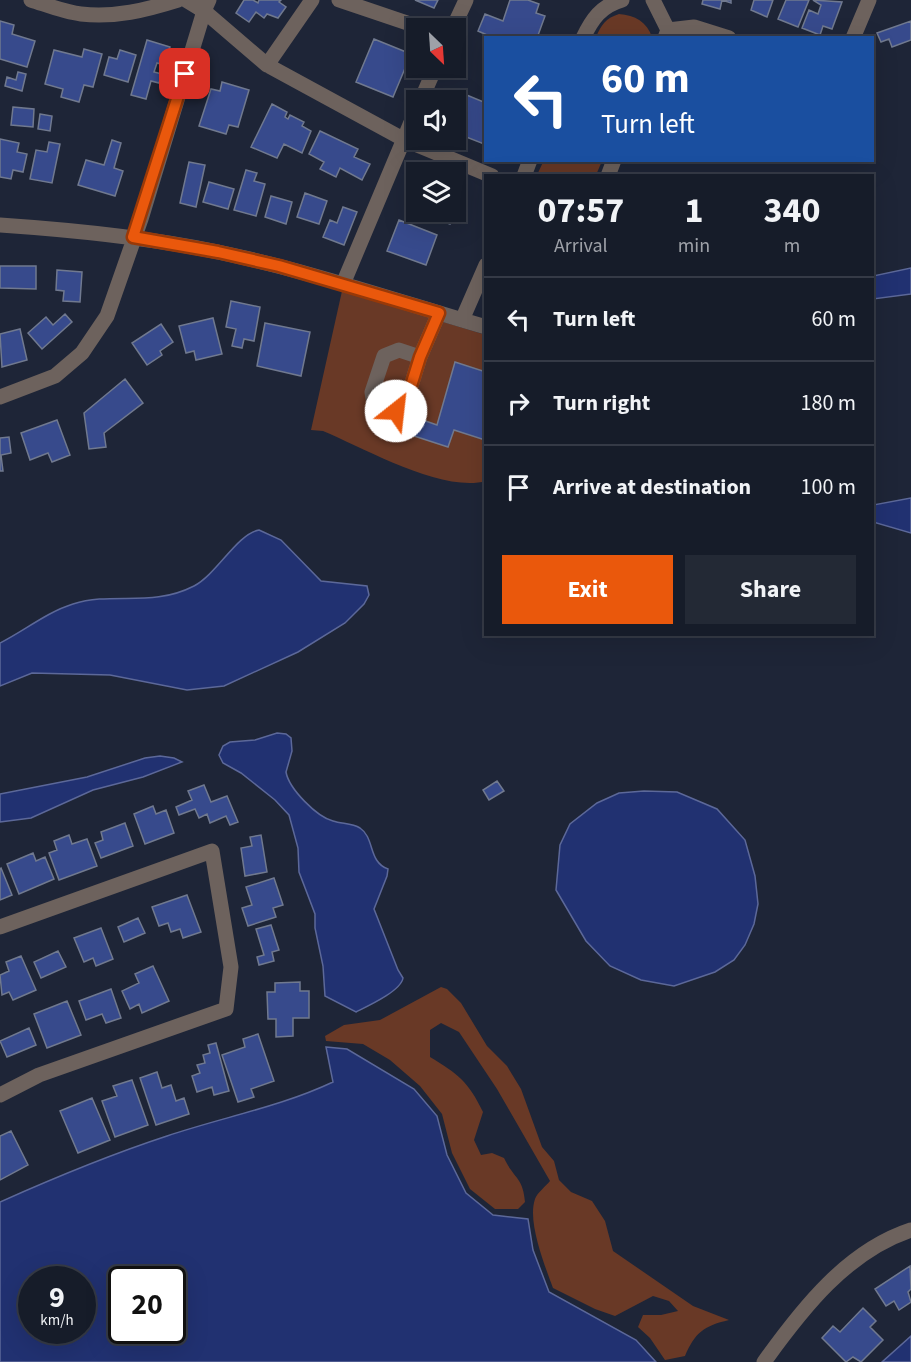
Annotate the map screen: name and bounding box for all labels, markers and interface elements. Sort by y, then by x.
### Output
north arrow [406,18,466,78]
map controls [406,18,466,222]
pin [159,48,210,99]
text: 60 m [601,49,690,109]
icon: arrive [168,57,201,90]
icon: left [502,60,580,138]
button: sound [406,90,466,150]
text: Turn left [601,105,695,144]
button: layers [406,162,466,222]
text: 07:57 [537,185,624,236]
text: 1 [684,185,703,236]
text: 340 [764,185,821,236]
text: Arrival [554,232,608,260]
text: min [678,232,710,260]
text: m [784,232,800,260]
icon: left [502,303,535,336]
text: Turn left [553,303,635,335]
text: 60 m [811,303,856,335]
position arrow [364,379,428,443]
icon: right [502,387,535,420]
text: Turn right [553,387,650,419]
text: 180 m [801,387,856,419]
icon: arrive [502,471,535,504]
text: Arrive at destination [553,471,751,503]
text: 100 m [801,471,856,503]
button: Exit [502,555,673,624]
button: Share [685,555,856,624]
speed limit sign: 20 [108,1266,186,1344]
text: 9 [49,1276,65,1319]
text: km/h [40,1310,74,1331]

